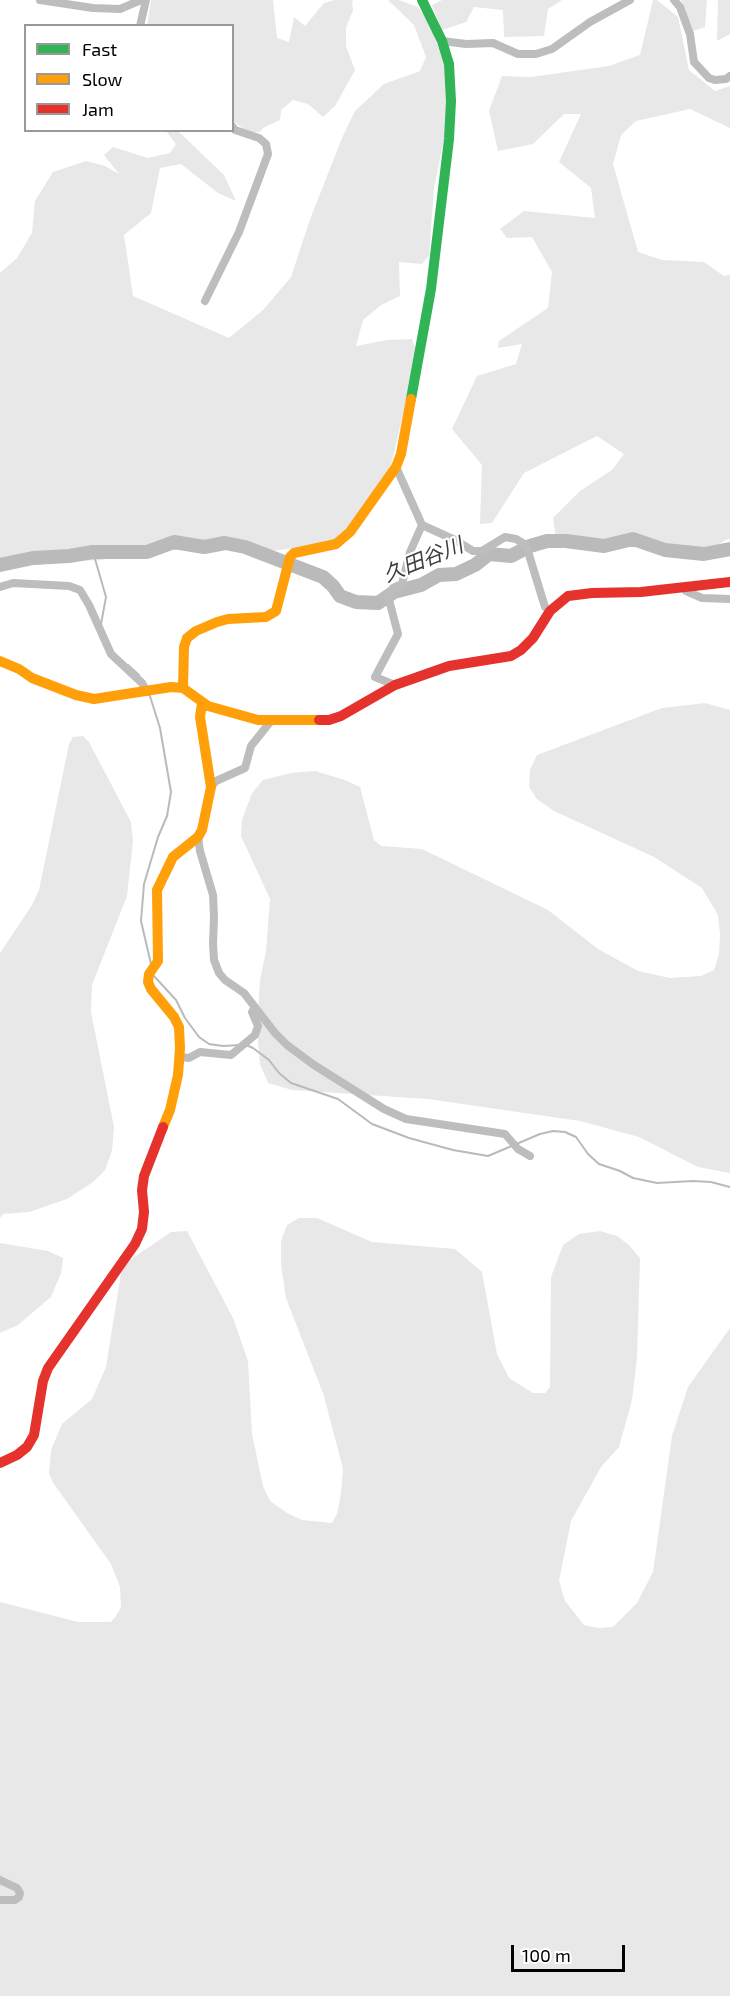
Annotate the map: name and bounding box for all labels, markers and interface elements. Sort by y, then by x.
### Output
legend [24,24,234,132]
text: Fast [82,38,117,60]
text: Slow [82,68,122,90]
text: Jam [82,98,114,120]
water label: 久田谷川 [379,533,467,587]
scale bar [514,1933,628,1971]
text: 100 m [522,1944,571,1966]

